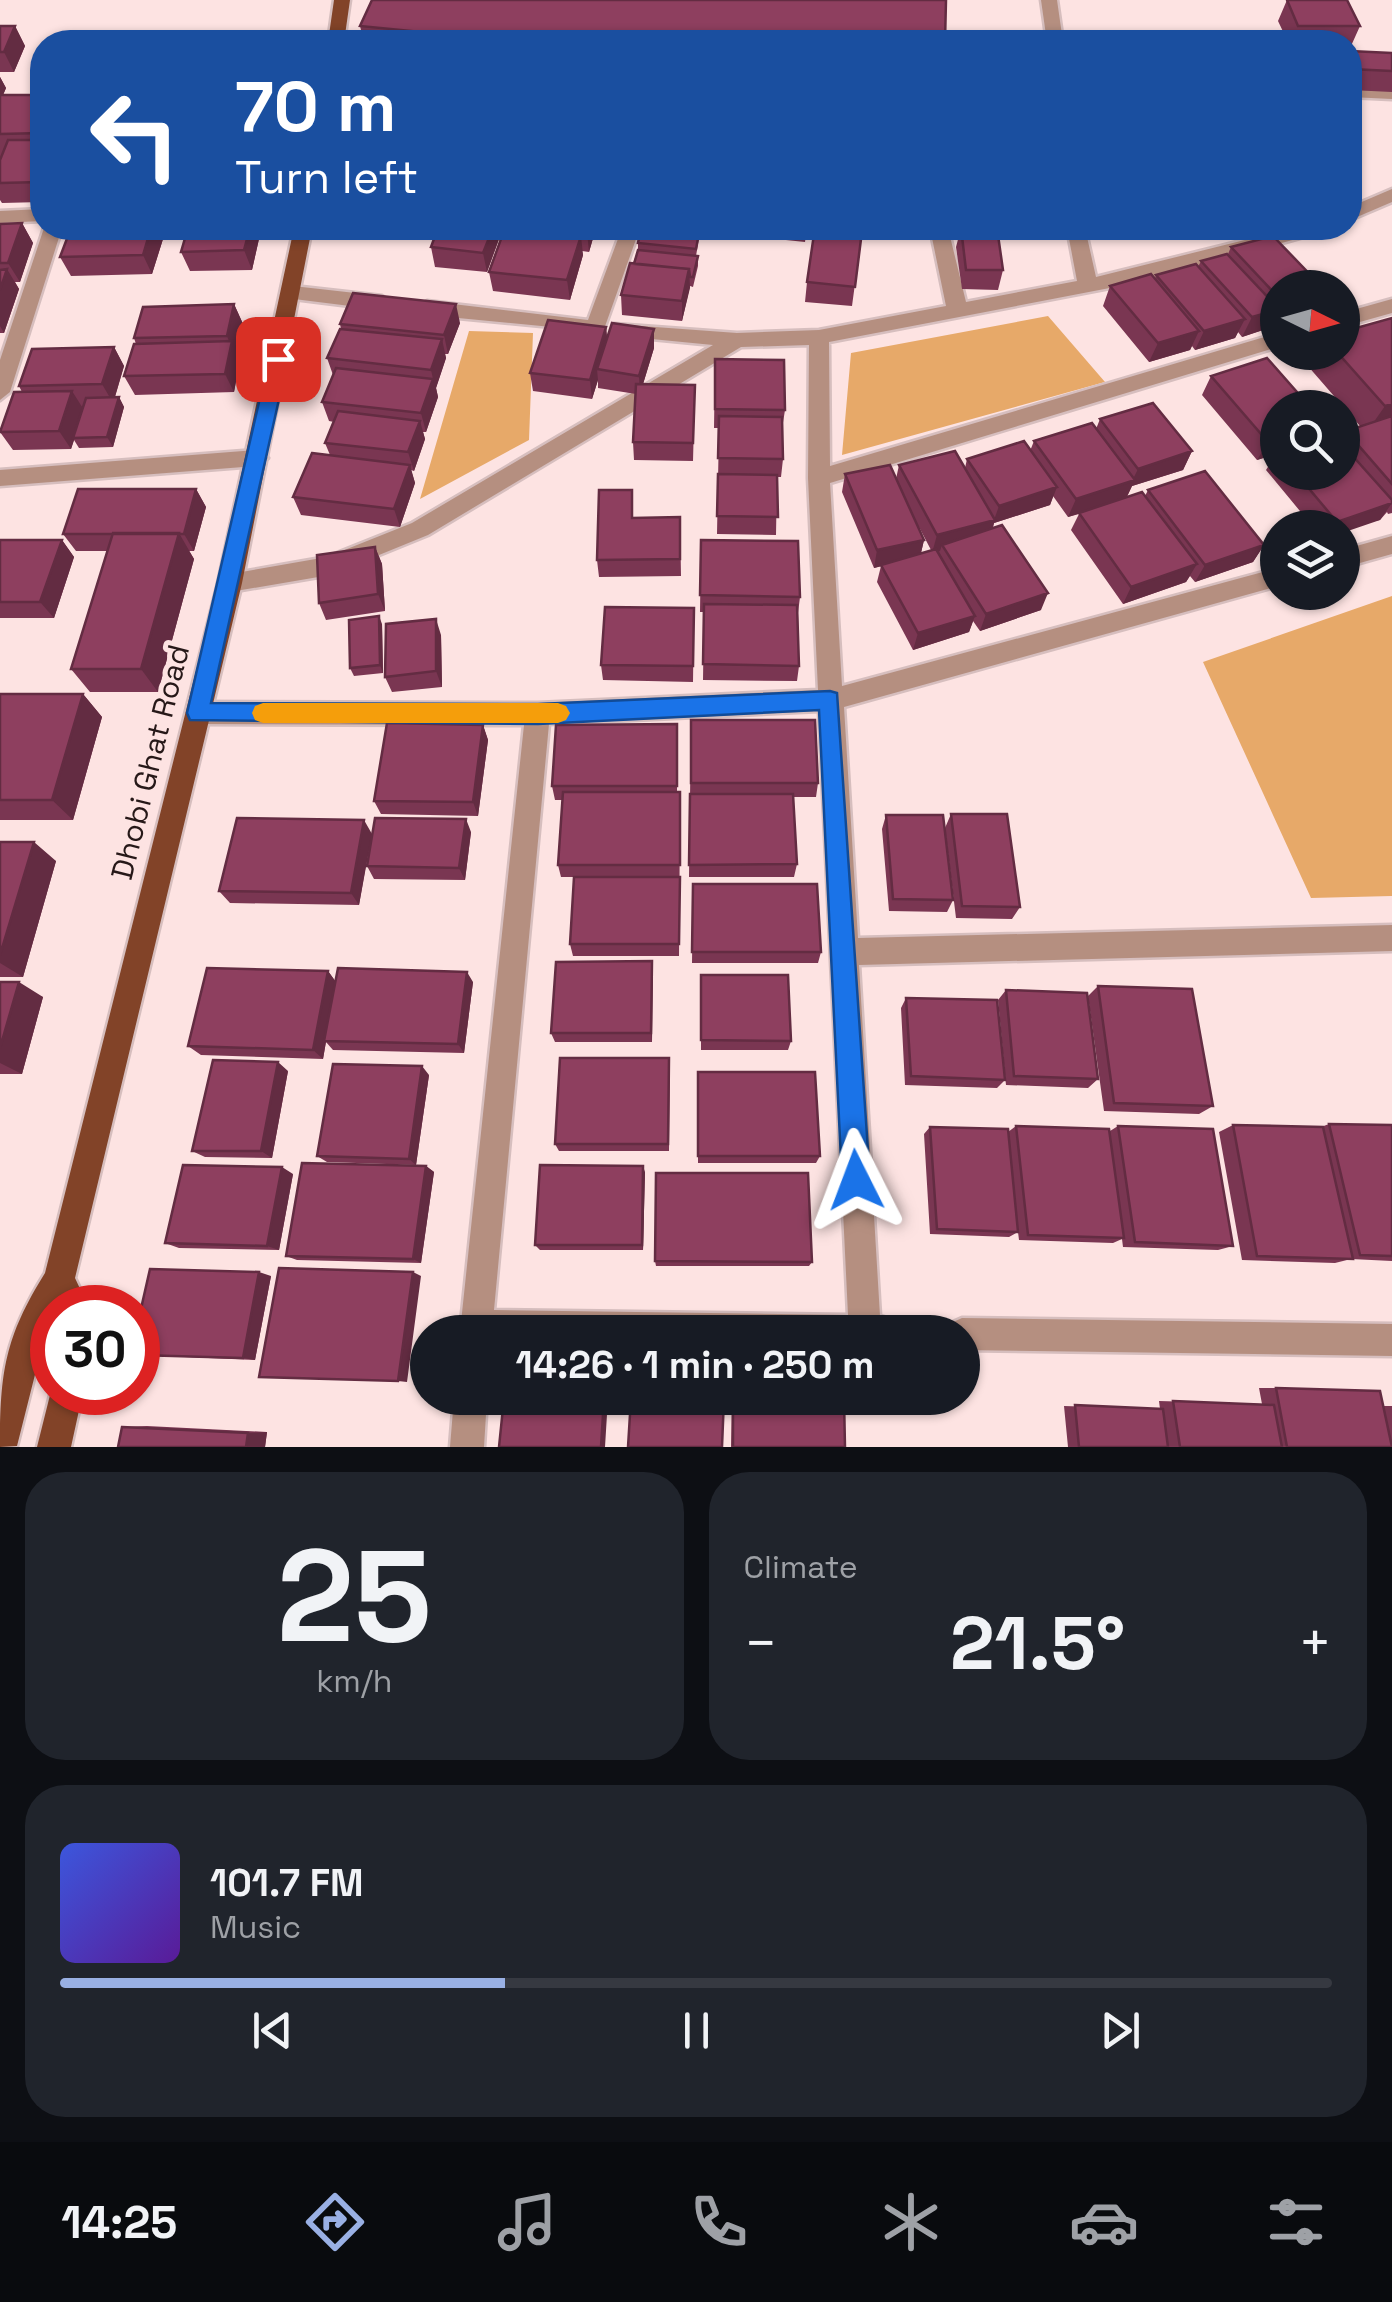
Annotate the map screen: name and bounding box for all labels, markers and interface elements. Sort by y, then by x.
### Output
text: 70 m [235,62,396,151]
icon: left [70,70,200,200]
text: Turn left [235,149,418,206]
north arrow [1260,270,1360,370]
map controls [1260,270,1360,610]
pin [236,317,321,402]
icon: arrive [251,332,306,387]
button: search [1260,390,1360,490]
button: layers [1260,510,1360,610]
street label: Dhobi Ghat Road [102,640,198,884]
position arrow [804,1128,908,1232]
speed limit sign: 30 [30,1285,160,1415]
text: 14:26 · 1 min · 250 m [516,1341,874,1389]
text: 25 [277,1513,432,1679]
text: Climate [744,1547,858,1587]
text: 21.5° [950,1595,1125,1691]
text: − [744,1608,778,1678]
text: + [1298,1608,1332,1678]
text: km/h [316,1661,392,1701]
text: 101.7 FM [210,1859,364,1907]
text: Music [210,1907,301,1947]
icon: previous [245,2003,300,2058]
icon: pause [669,2003,724,2058]
icon: next [1093,2003,1148,2058]
icon: directions [300,2187,370,2257]
icon: music [492,2187,562,2257]
icon: phone [684,2187,754,2257]
icon: climate [876,2187,946,2257]
icon: car [1069,2187,1139,2257]
icon: filters [1261,2187,1331,2257]
text: 14:25 [61,2194,177,2251]

